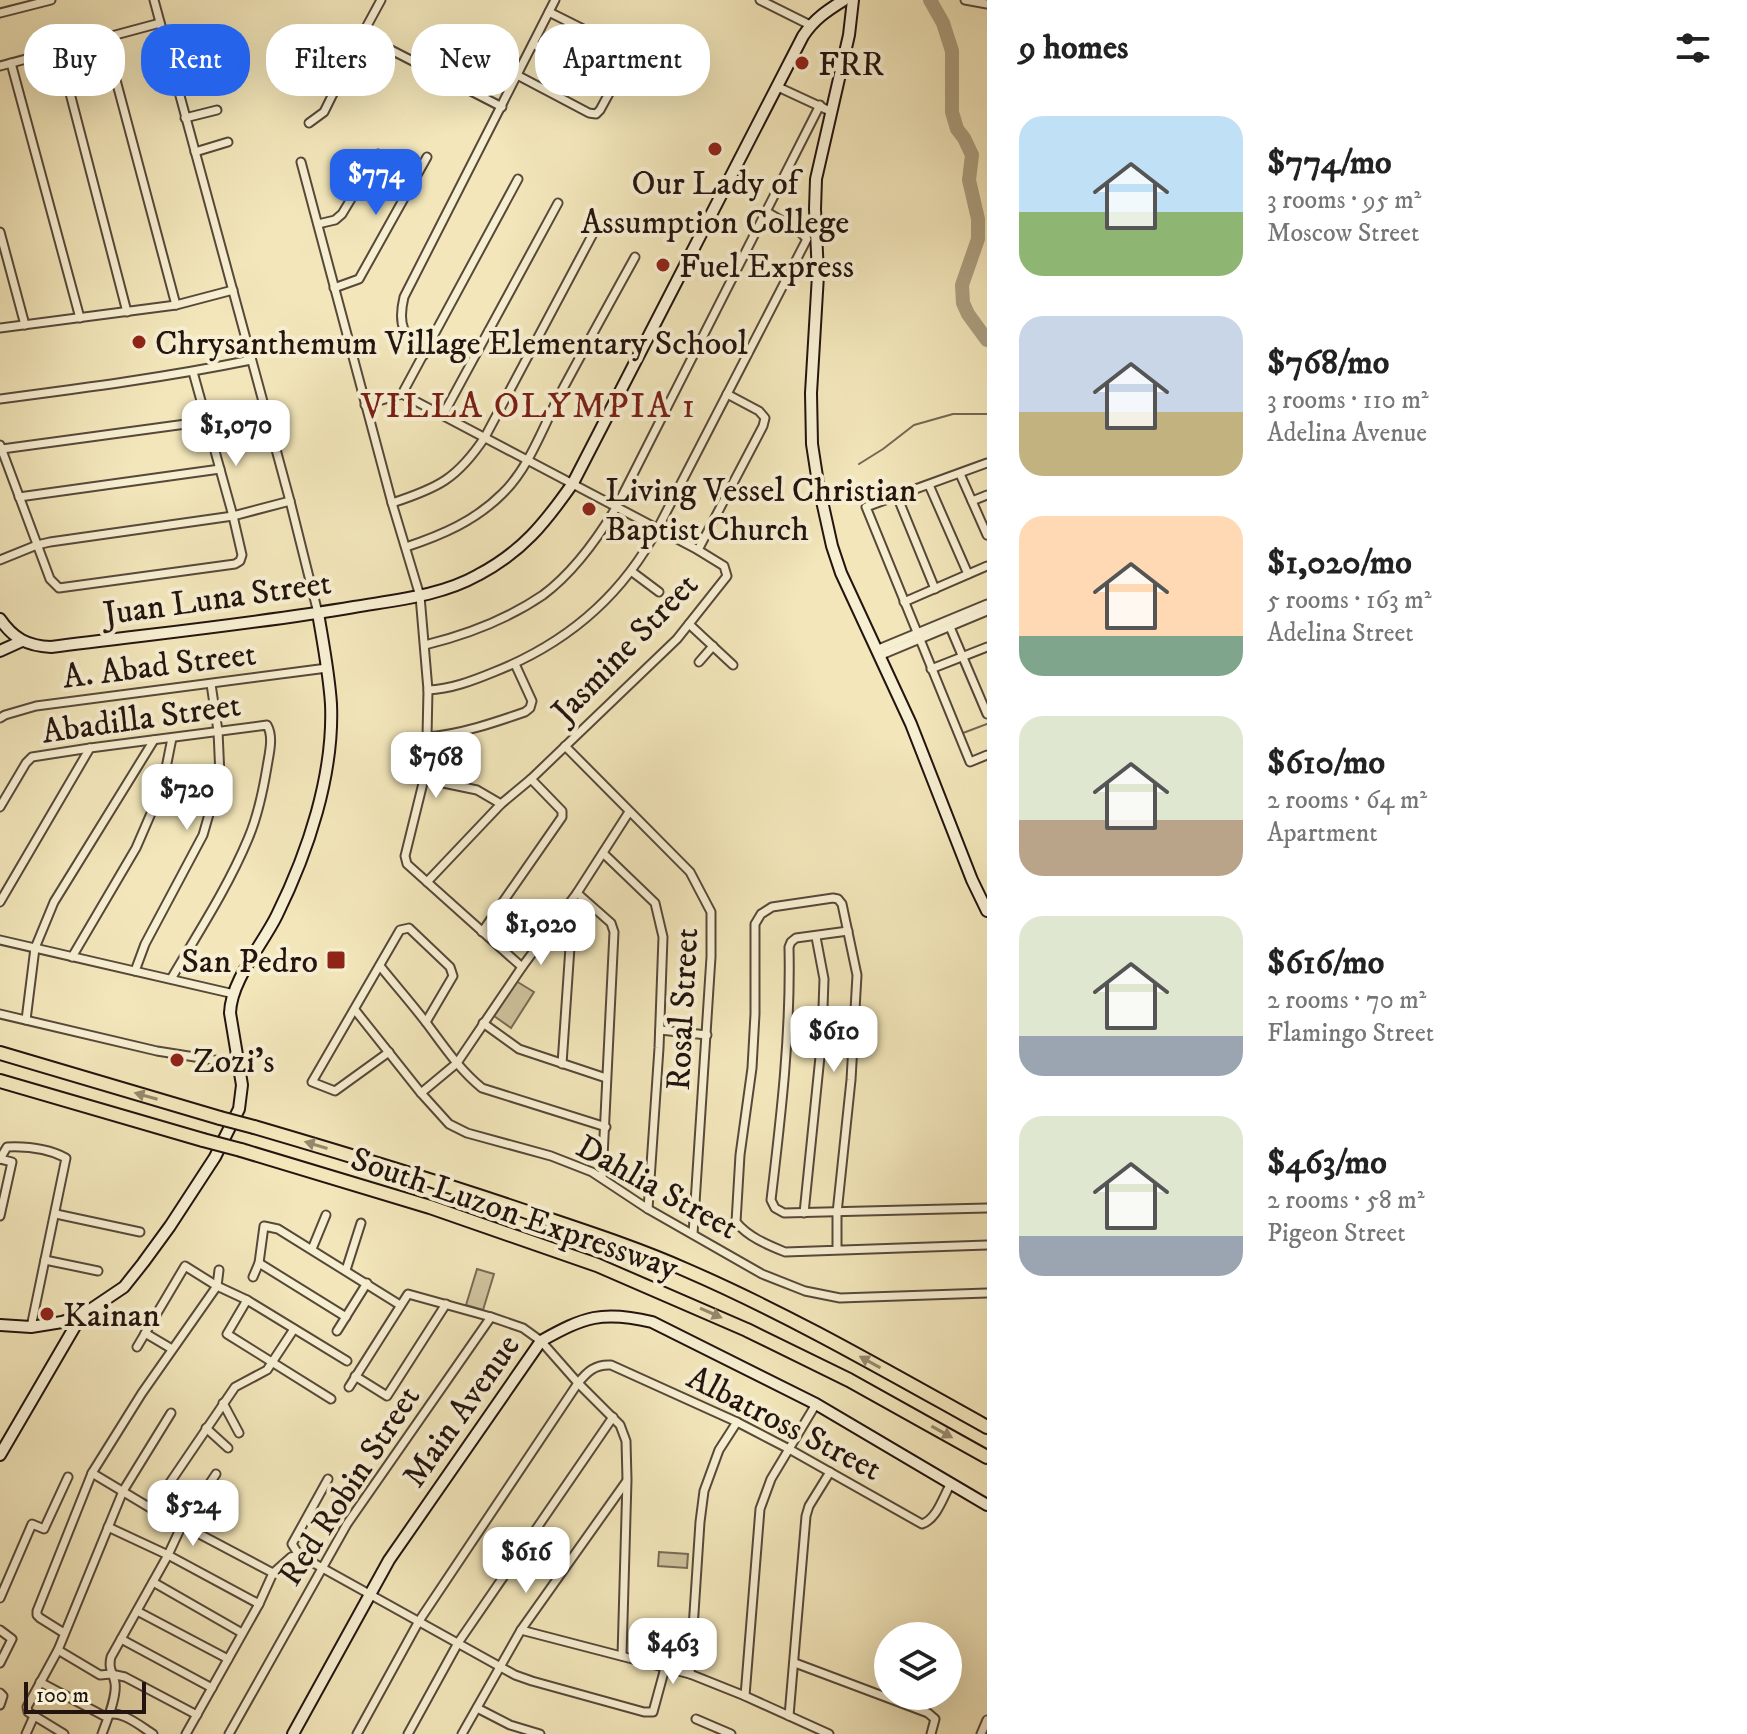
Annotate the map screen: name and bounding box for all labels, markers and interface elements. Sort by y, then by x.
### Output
chip: Buy [24,24,125,96]
chip: Rent [141,24,250,96]
chip: Filters [266,24,395,96]
chip: New [411,24,519,96]
chip: Apartment [535,24,710,96]
icon: filters [1671,26,1715,70]
text: 9 homes [1019,27,1128,69]
place label: FRR [818,44,884,86]
marker: FRR [793,54,811,72]
marker: Our Lady of Assumption College [706,140,724,158]
text: $774/mo [1267,142,1392,184]
icon: home [1083,148,1179,244]
pin: $774 [329,149,423,217]
text: $774 [348,158,404,191]
place label: Our Lady of Assumption College [581,163,849,244]
text: 3 rooms · 95 m² [1267,184,1422,217]
text: Moscow Street [1267,217,1419,250]
place label: Fuel Express [679,246,854,288]
marker: Fuel Express [654,256,672,274]
place label: Chrysanthemum Village Elementary School [155,323,749,365]
marker: Chrysanthemum Village Elementary School [130,333,148,351]
text: $768/mo [1267,342,1389,384]
icon: home [1083,348,1179,444]
district label: VILLA OLYMPIA 1 [360,384,697,429]
text: 3 rooms · 110 m² [1267,384,1429,417]
pin: $1,070 [171,400,301,468]
text: $1,070 [200,409,272,442]
text: Adelina Avenue [1267,417,1427,450]
place label: Living Vessel Christian Baptist Church [605,470,917,551]
marker: Living Vessel Christian Baptist Church [580,500,598,518]
text: $1,020/mo [1267,542,1412,584]
icon: home [1083,548,1179,644]
street label: Juan Luna Street [98,562,334,636]
street label: Jasmine Street [541,565,707,734]
text: 5 rooms · 163 m² [1267,584,1432,617]
text: Adelina Street [1267,617,1414,650]
street label: A. Abad Street [60,633,258,699]
street label: Abadilla Street [39,684,243,754]
pin: $768 [389,732,483,800]
text: $768 [409,741,463,774]
text: $610/mo [1267,742,1385,784]
icon: home [1083,748,1179,844]
pin: $720 [140,764,234,832]
text: $720 [160,773,214,806]
text: 2 rooms · 64 m² [1267,784,1427,817]
text: Apartment [1267,817,1378,850]
pin: $1,020 [476,899,606,967]
text: $1,020 [505,908,577,941]
street label: Rosal Street [658,927,708,1091]
place label: San Pedro [181,941,318,983]
text: $616/mo [1267,942,1384,984]
icon: home [1083,948,1179,1044]
marker: San Pedro [325,949,347,971]
text: 2 rooms · 70 m² [1267,984,1426,1017]
pin: $610 [787,1006,881,1074]
text: $610 [808,1015,860,1048]
text: Flamingo Street [1267,1017,1434,1050]
place label: Zozi's [193,1041,274,1083]
marker: Zozi's [168,1051,186,1069]
one-way arrow [133,1089,157,1102]
street label: Dahlia Street [569,1126,745,1249]
street label: South Luzon Expressway [345,1138,684,1290]
one-way arrow [304,1139,328,1151]
text: $463/mo [1267,1142,1387,1184]
icon: home [1083,1148,1179,1244]
text: 2 rooms · 58 m² [1267,1184,1425,1217]
text: Pigeon Street [1267,1217,1406,1250]
place label: Kainan [63,1295,160,1337]
marker: Kainan [38,1305,56,1323]
one-way arrow [699,1307,723,1320]
street label: Main Avenue [394,1326,530,1496]
one-way arrow [859,1355,881,1369]
street label: Albatross Street [680,1357,888,1491]
street label: Red Robin Street [269,1378,430,1594]
one-way arrow [931,1425,953,1439]
pin: $524 [146,1480,240,1548]
text: $524 [166,1489,220,1522]
pin: $616 [479,1527,573,1595]
text: $616 [501,1536,551,1569]
pin: $463 [626,1618,720,1686]
map controls [874,1622,962,1710]
button: layers [874,1622,962,1710]
text: $463 [647,1627,699,1660]
scale bar [24,1678,146,1714]
text: 100 m [36,1682,89,1709]

